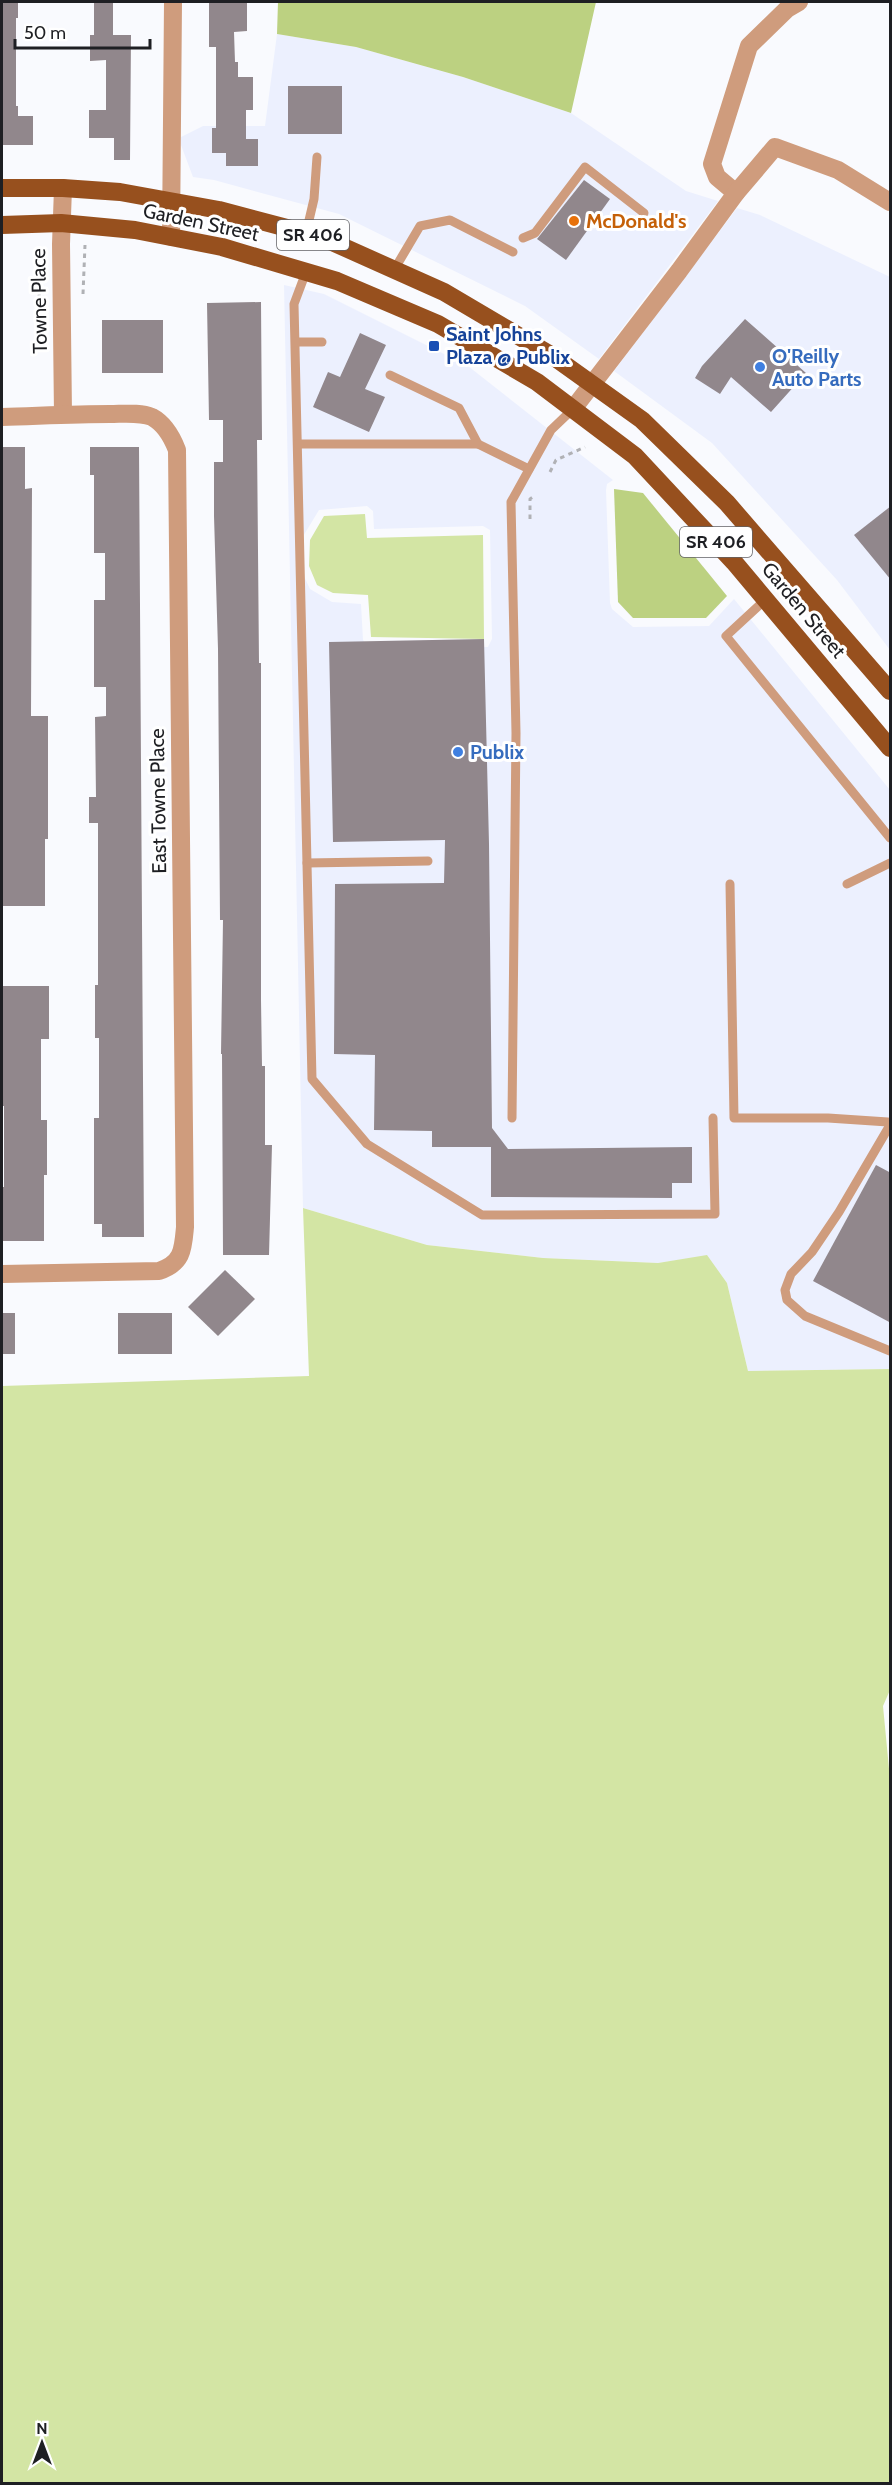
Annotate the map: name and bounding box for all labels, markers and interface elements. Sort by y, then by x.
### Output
scale bar [15,12,150,50]
text: 50 m [24,22,66,44]
street label: Garden Street [141,198,261,246]
place label: McDonald's [586,209,687,233]
marker: McDonald's [567,214,581,228]
road number: SR 406 [277,220,349,250]
street label: Towne Place [26,248,52,354]
place label: Saint Johns Plaza @ Publix [446,322,570,369]
marker: Saint Johns Plaza @ Publix [427,339,441,353]
place label: O'Reilly Auto Parts [772,344,862,391]
marker: O'Reilly Auto Parts [753,360,767,374]
road number: SR 406 [680,527,752,557]
street label: Garden Street [757,557,851,663]
street label: East Towne Place [145,728,171,874]
place label: Publix [470,740,524,764]
marker: Publix [451,745,465,759]
north arrow [12,2413,72,2473]
text: N [36,2419,48,2438]

